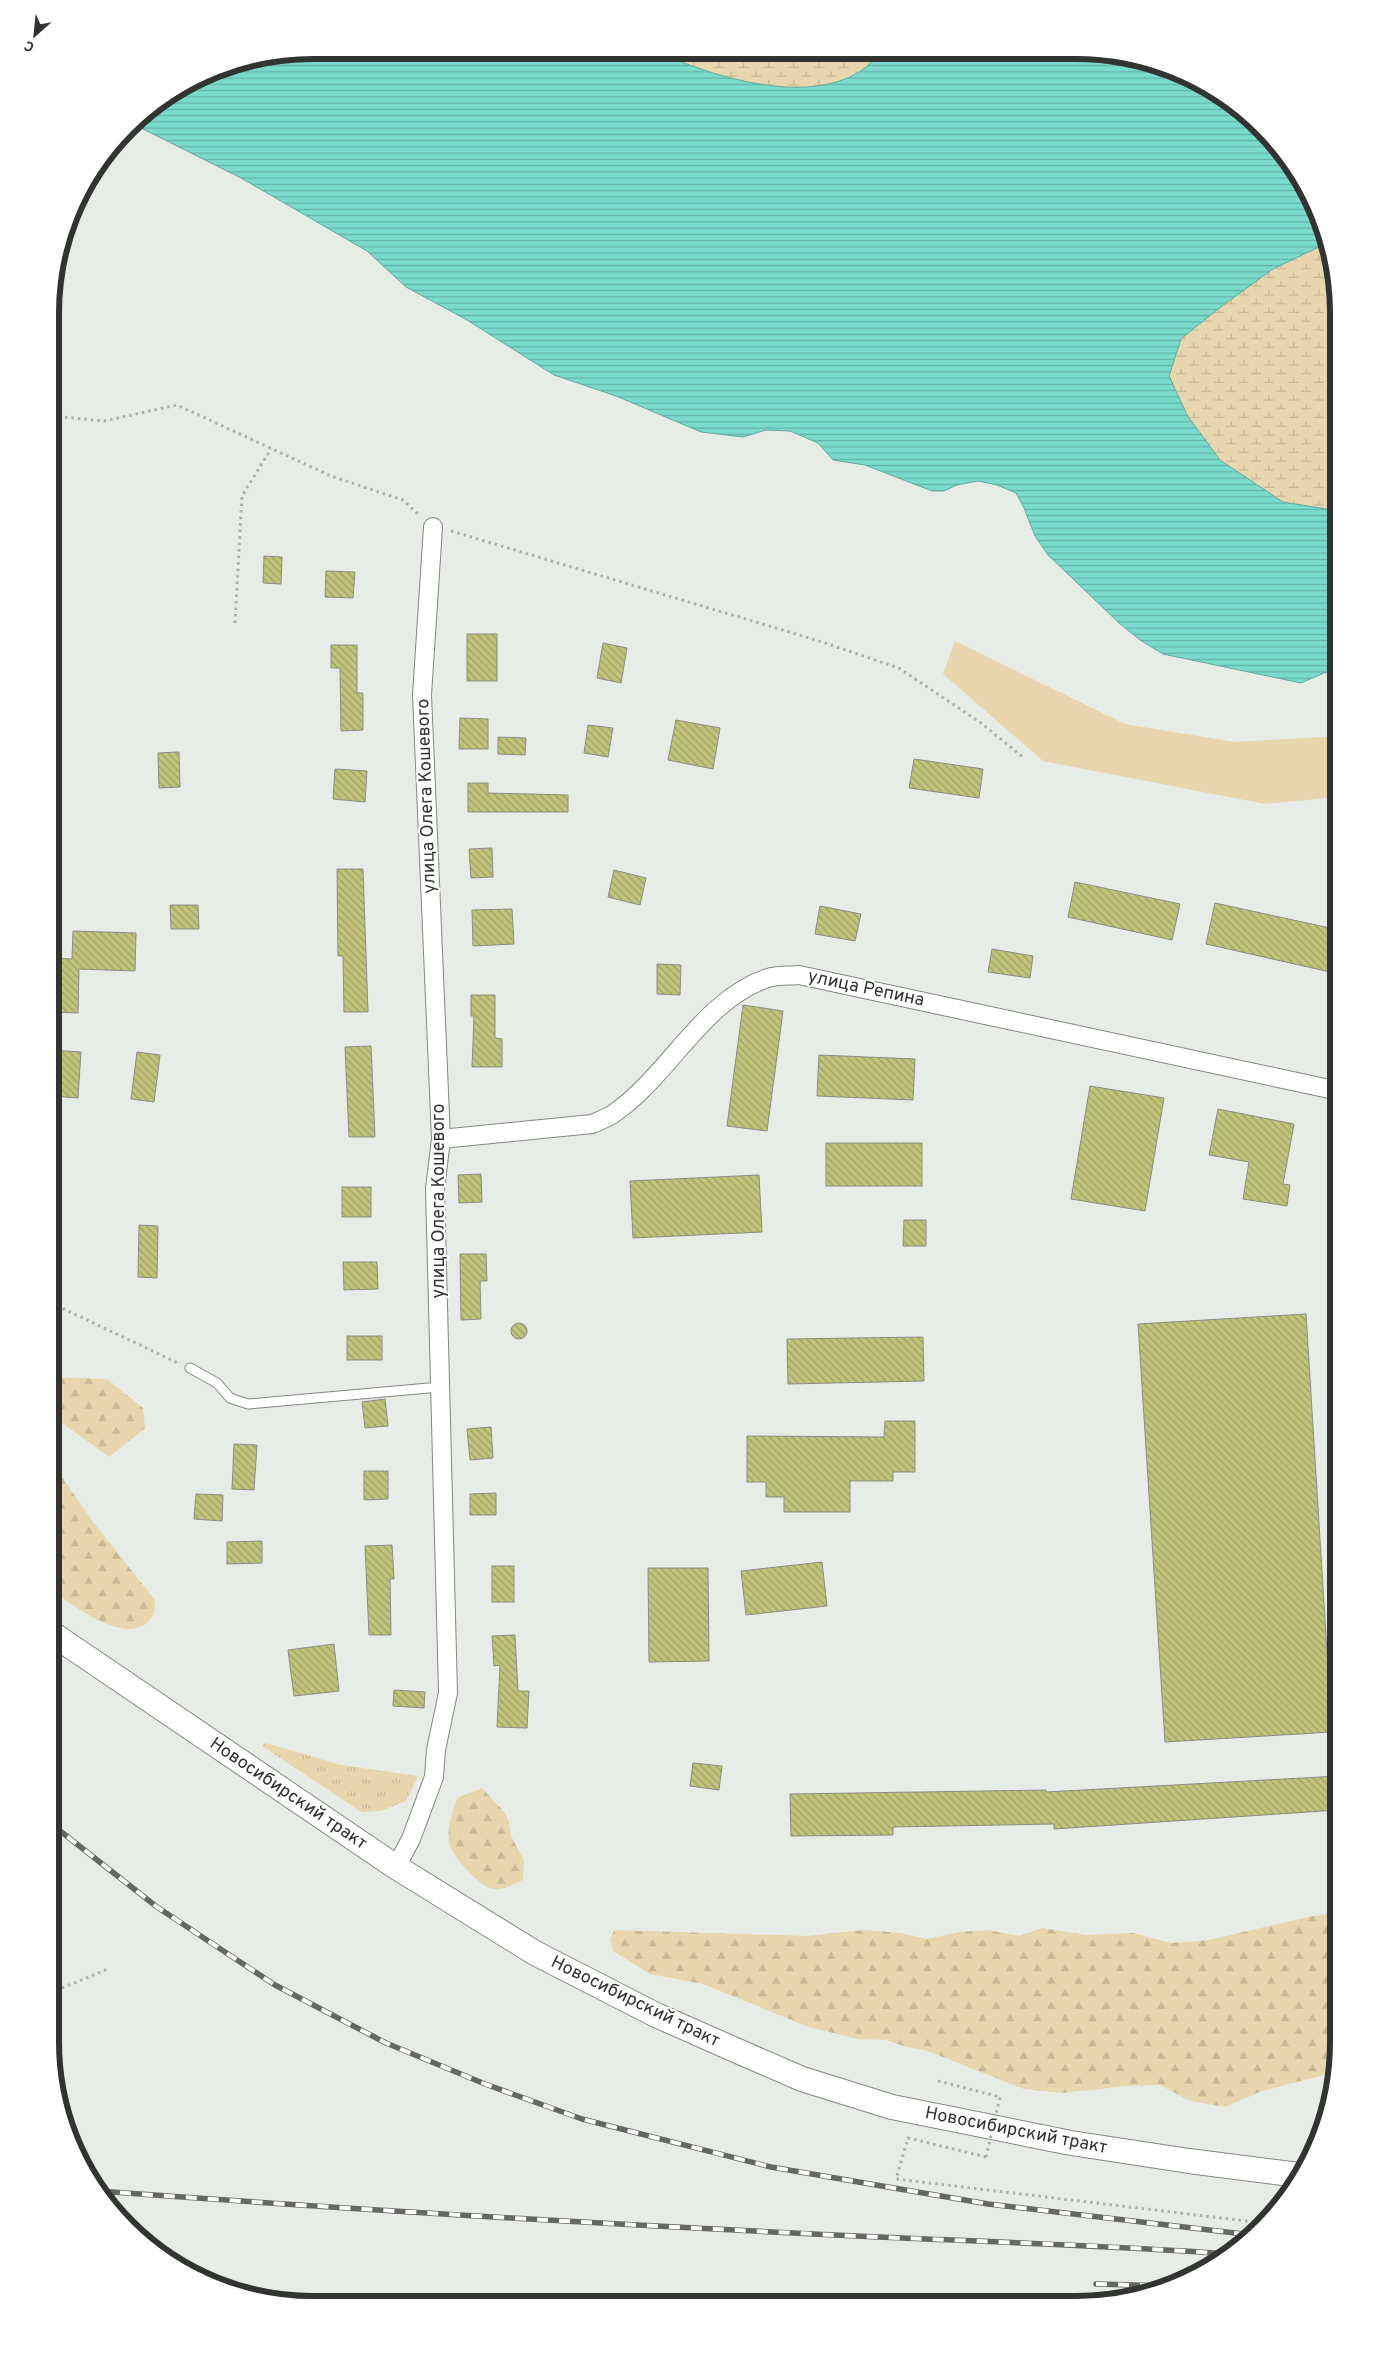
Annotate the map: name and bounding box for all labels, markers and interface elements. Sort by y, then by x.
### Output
north arrow [10,10,60,60]
text: С [22,36,38,55]
street label: улица Олега Кошевого [412,698,442,894]
street label: улица Репина [806,965,926,1013]
street label: улица Олега Кошевого [428,1103,451,1299]
street label: Новосибирский тракт [205,1733,371,1855]
street label: Новосибирский тракт [547,1951,723,2053]
street label: Новосибирский тракт [923,2102,1109,2160]

